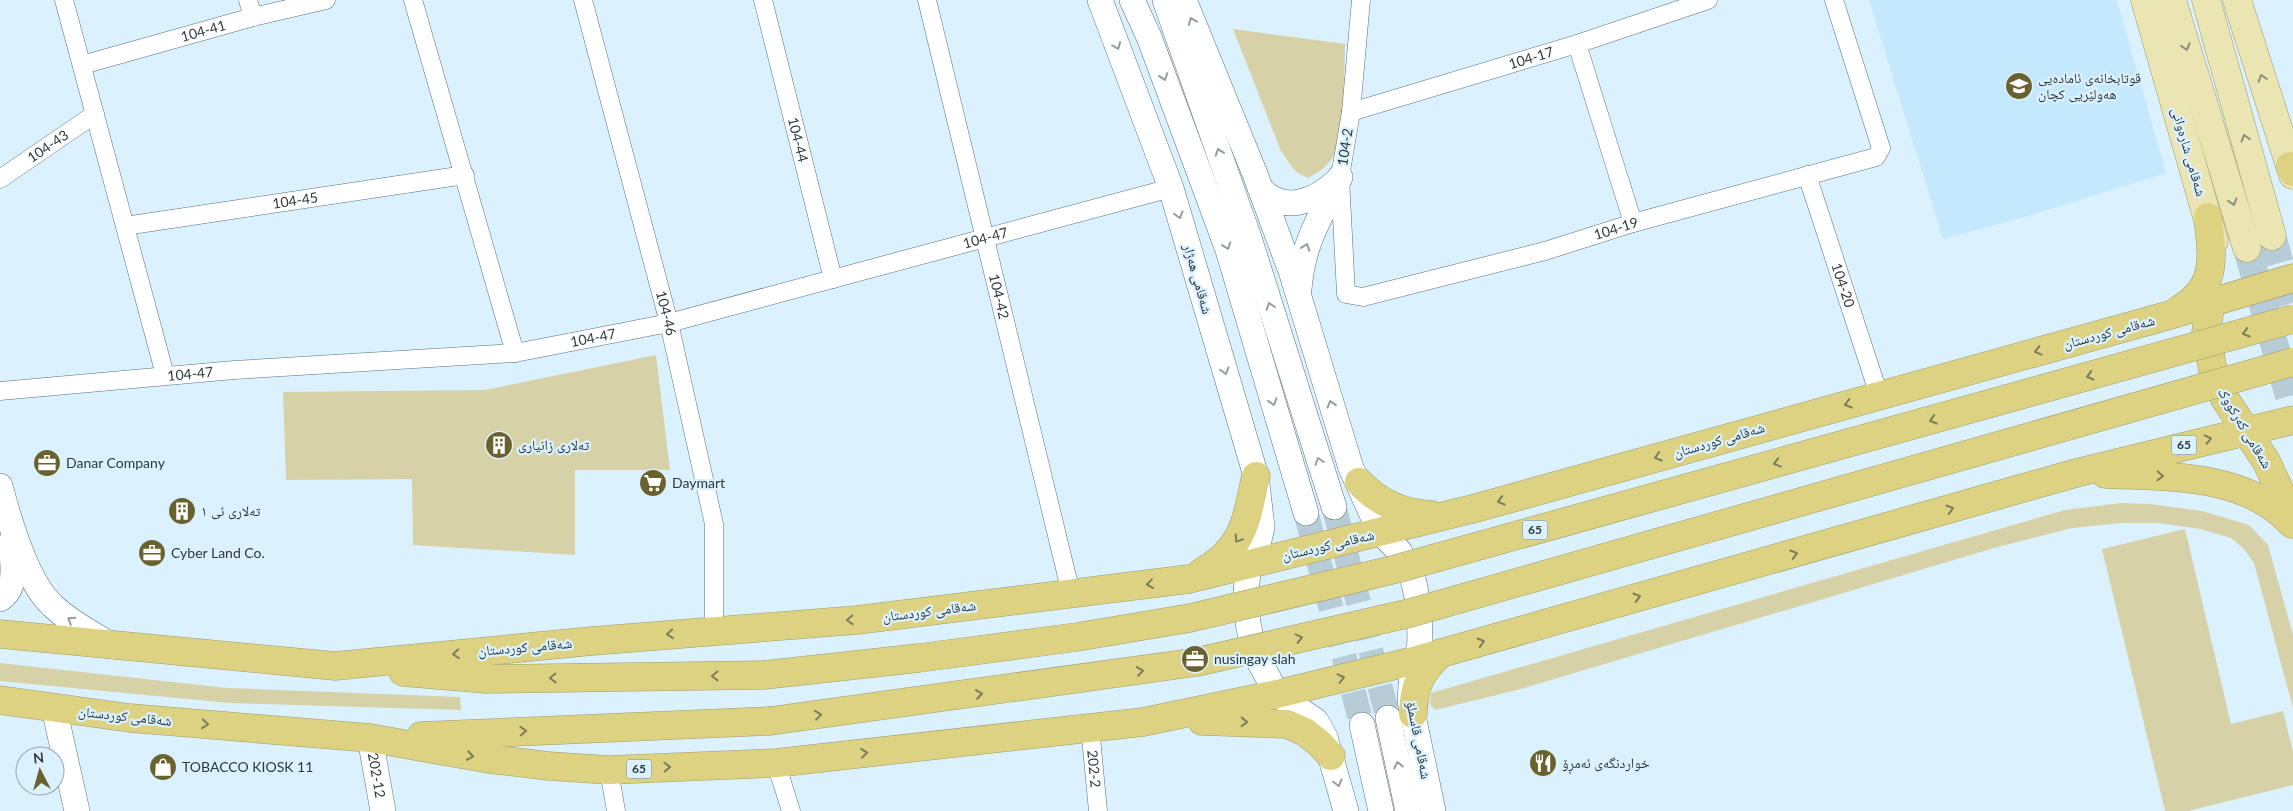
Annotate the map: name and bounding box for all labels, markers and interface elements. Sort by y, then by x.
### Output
street label: 104-41 [179,16,228,45]
one-way arrow [1188,17,1199,26]
one-way arrow [1112,41,1122,49]
one-way arrow [2180,42,2190,50]
street label: 104-17 [1506,43,1555,72]
place label: قوتابخانەی ئامادەیی هەولێریی کچان [2038,69,2141,103]
school or university icon: قوتابخانەی ئامادەیی هەولێریی کچان [2004,71,2034,101]
one-way arrow [1158,72,1168,81]
one-way arrow [2257,75,2267,83]
street label: شەقامی شارەوانی [2168,105,2210,199]
street label: 104-44 [785,115,812,164]
street label: 104-43 [24,126,71,166]
street label: 104-2 [1333,127,1356,167]
one-way arrow [2240,135,2250,143]
one-way arrow [1215,148,1225,157]
street label: 104-45 [271,188,319,212]
one-way arrow [2227,197,2237,206]
one-way arrow [1174,210,1184,218]
street label: 104-19 [1591,213,1640,243]
street label: 104-47 [961,223,1010,252]
street label: شەقامی هەژار [1179,241,1217,316]
one-way arrow [1221,241,1231,250]
one-way arrow [1300,243,1310,252]
street label: 104-20 [1828,261,1859,310]
street label: 104-42 [986,272,1013,321]
street label: 104-46 [653,289,681,337]
one-way arrow [1266,302,1276,311]
street label: شەقامی کوردستان [2061,311,2157,353]
street label: 104-47 [569,325,617,350]
one-way arrow [2243,327,2251,337]
one-way arrow [2035,346,2043,356]
street label: 104-47 [167,363,214,384]
one-way arrow [1219,366,1230,375]
one-way arrow [2086,371,2094,381]
street label: شەقامی کەرکووک [2214,384,2276,472]
one-way arrow [1268,397,1278,405]
one-way arrow [1843,398,1852,409]
one-way arrow [1327,400,1337,408]
one-way arrow [1930,414,1938,424]
street label: شەقامی کوردستان [1671,418,1767,462]
building icon: تەلاری زانیاری [484,430,514,460]
one-way arrow [2204,434,2213,445]
place label: تەلاری زانیاری [518,436,589,454]
road number: 65 [2172,436,2196,454]
office icon: Danar Company [32,448,62,478]
one-way arrow [1654,452,1662,462]
place label: Danar Company [66,454,166,471]
one-way arrow [1315,457,1325,465]
one-way arrow [1773,458,1781,468]
supermarket icon: Daymart [638,468,668,498]
one-way arrow [2156,471,2164,482]
place label: Daymart [672,474,725,491]
one-way arrow [1497,495,1506,506]
building icon: تەلاری ئی ١ [167,496,197,526]
place label: تەلاری ئی ١ [201,502,261,520]
one-way arrow [1945,505,1953,515]
road number: 65 [1522,520,1548,540]
street label: شەقامی کوردستان [1280,526,1376,564]
one-way arrow [1234,533,1244,542]
office icon: Cyber Land Co. [137,538,167,568]
place label: Cyber Land Co. [171,544,265,561]
one-way arrow [1789,549,1797,559]
one-way arrow [1146,578,1154,589]
one-way arrow [1632,592,1641,603]
street label: شەقامی کوردستان [881,596,977,626]
one-way arrow [846,615,854,626]
one-way arrow [68,617,77,626]
one-way arrow [666,629,674,640]
one-way arrow [1295,633,1304,644]
street label: شەقامی کوردستان [477,634,573,660]
one-way arrow [1476,637,1484,647]
office icon: nusingay slah [1180,644,1210,674]
one-way arrow [452,648,460,659]
place label: nusingay slah [1214,650,1296,667]
one-way arrow [1136,666,1144,676]
one-way arrow [711,671,718,681]
one-way arrow [548,673,556,683]
one-way arrow [1337,673,1346,684]
one-way arrow [975,689,983,699]
street label: شەقامی قاسملۆ [1403,700,1435,780]
street label: شەقامی کوردستان [77,702,173,730]
one-way arrow [814,710,822,721]
one-way arrow [1240,716,1248,727]
one-way arrow [201,719,209,730]
one-way arrow [519,726,527,737]
north arrow [15,746,65,796]
one-way arrow [860,748,868,759]
restaurant icon: خواردنگەی ئەمڕۆ [1528,748,1558,778]
text: N [32,749,45,767]
street label: 202-2 [1084,749,1105,788]
one-way arrow [466,750,475,760]
street label: 202-12 [365,751,390,799]
shop icon: TOBACCO KIOSK 11 [148,752,178,782]
place label: خواردنگەی ئەمڕۆ [1562,754,1650,775]
place label: TOBACCO KIOSK 11 [182,758,313,775]
road number: 65 [626,760,652,779]
one-way arrow [1393,760,1404,769]
one-way arrow [663,762,671,773]
one-way arrow [1333,779,1343,787]

